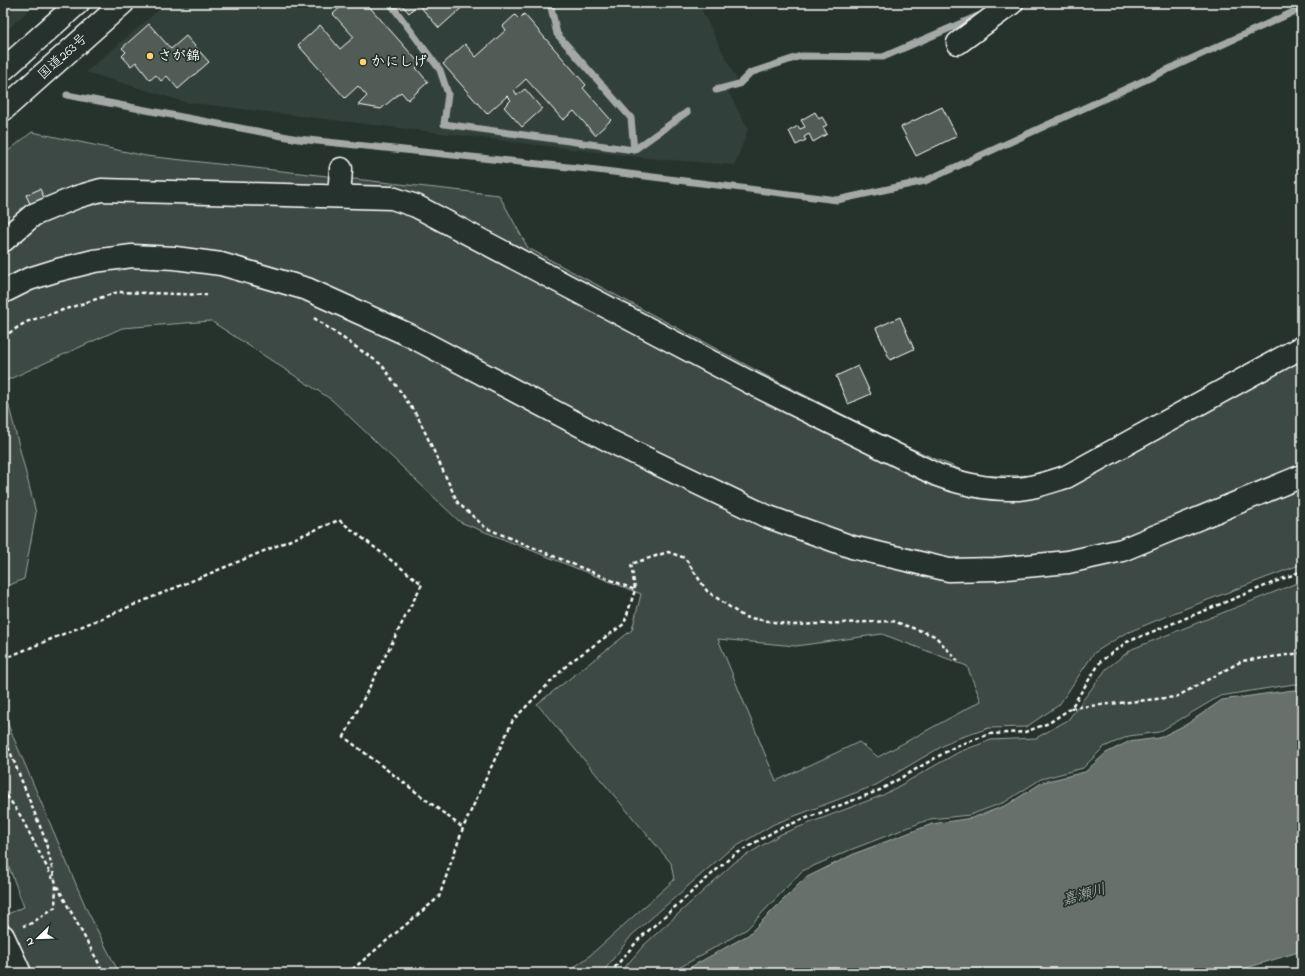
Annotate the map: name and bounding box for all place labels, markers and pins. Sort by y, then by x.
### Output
place label: さが錦 [158,46,200,67]
marker: さが錦 [145,51,155,61]
place label: かにしげ [371,52,427,73]
marker: かにしげ [358,57,368,67]

